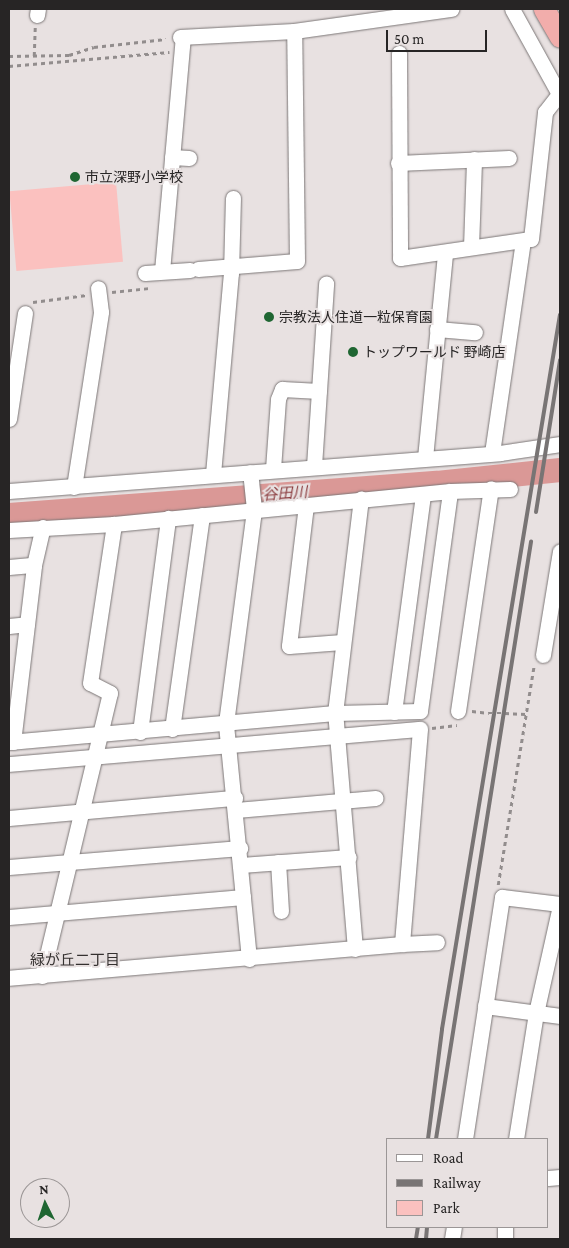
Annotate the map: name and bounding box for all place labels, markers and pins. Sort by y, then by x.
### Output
place label: 市立深野小学校 [85,169,183,185]
marker: 市立深野小学校 [69,171,81,183]
place label: 宗教法人住道一粒保育園 [279,309,433,325]
marker: 宗教法人住道一粒保育園 [263,311,275,323]
place label: トップワールド 野崎店 [363,344,506,360]
marker: トップワールド 野崎店 [347,346,359,358]

